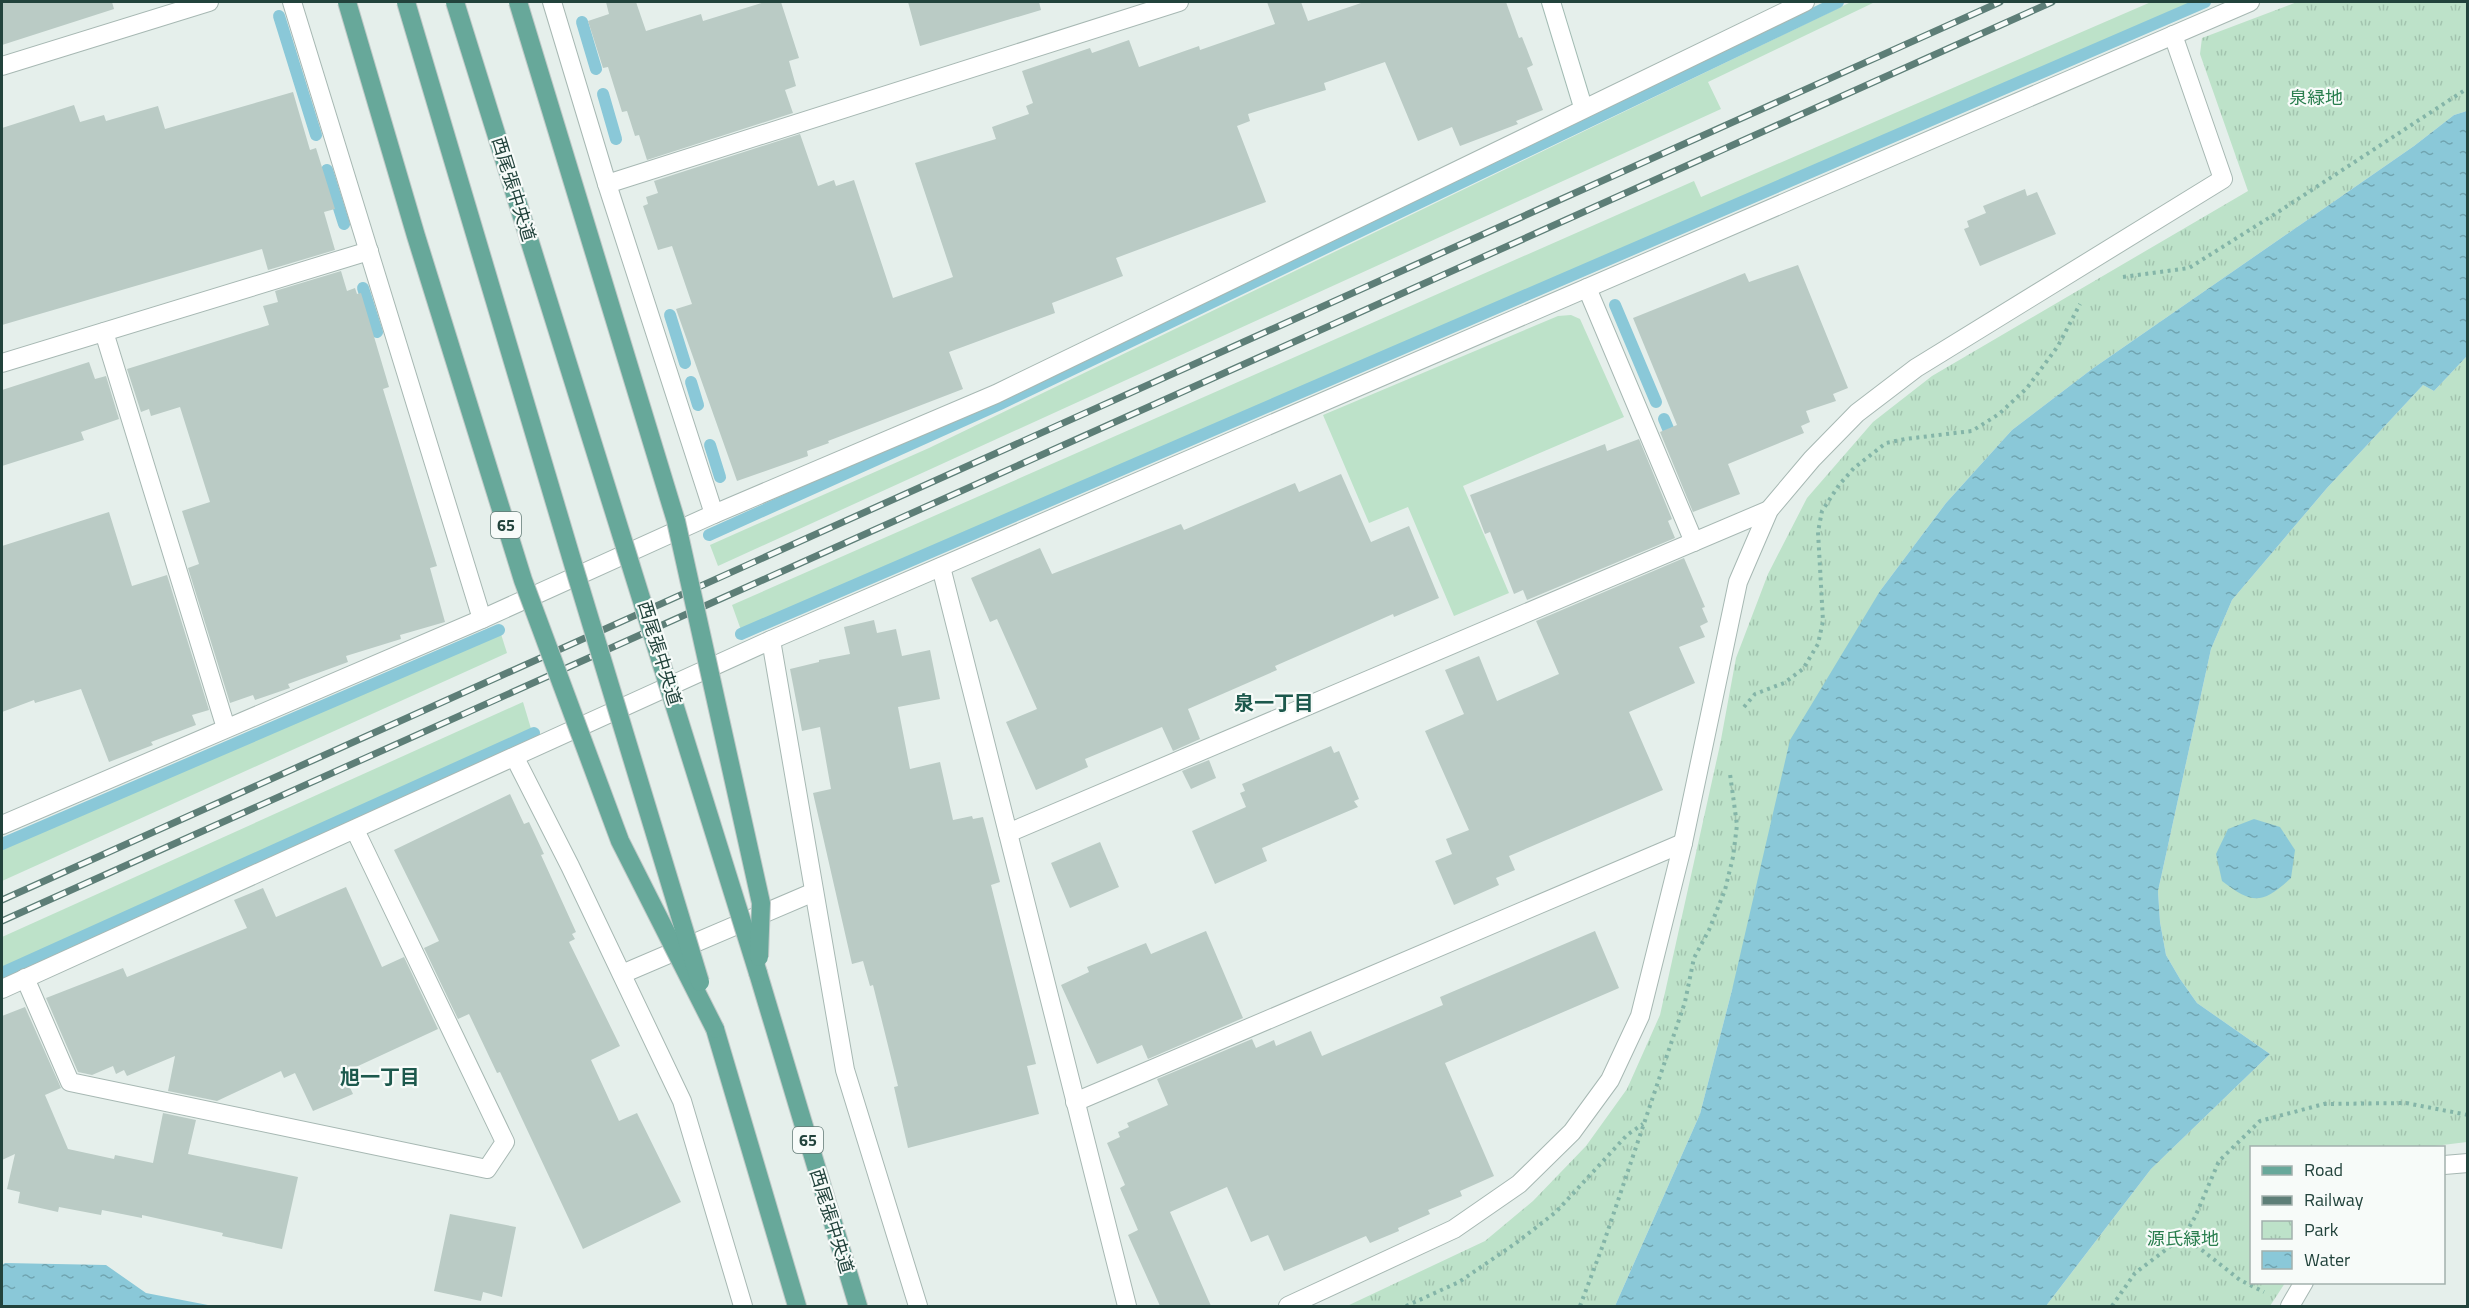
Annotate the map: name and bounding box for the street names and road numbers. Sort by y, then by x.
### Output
street label: 西尾張中央道 [485,133,543,245]
road number: 65 [491,512,521,538]
street label: 西尾張中央道 [631,597,689,709]
road number: 65 [793,1127,823,1153]
street label: 西尾張中央道 [803,1165,861,1277]

